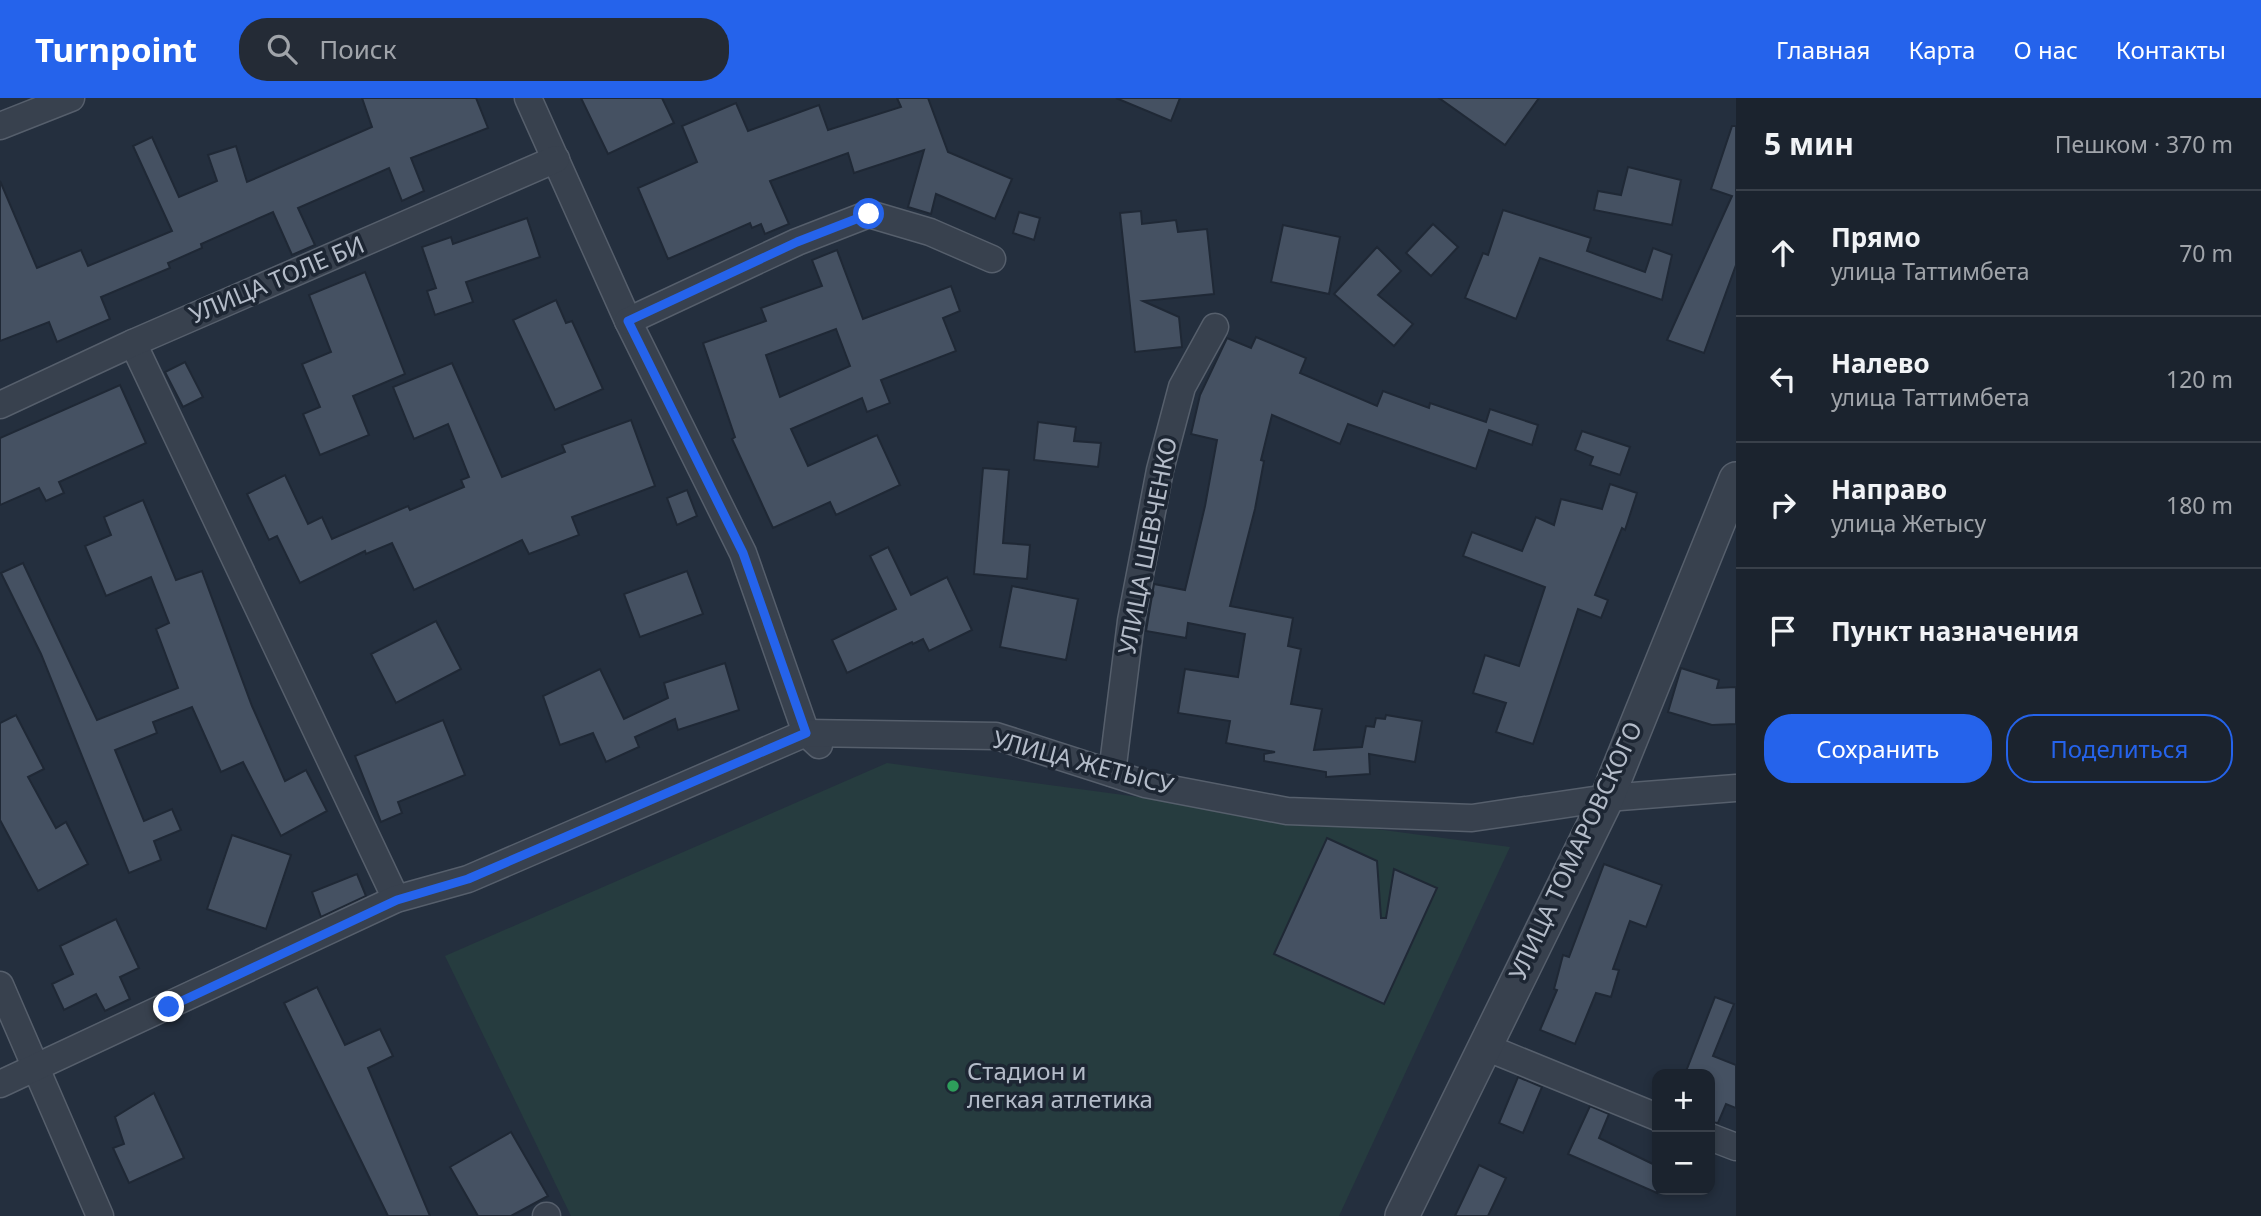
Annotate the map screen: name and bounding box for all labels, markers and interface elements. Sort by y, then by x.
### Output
search box [239,18,729,81]
text: Turnpoint [35,27,197,72]
icon: search [263,30,301,68]
text: Поиск [319,31,396,67]
text: Главная [1776,33,1870,66]
text: Карта [1908,33,1975,66]
text: О нас [2013,33,2078,66]
text: Контакты [2116,33,2226,66]
text: 5 мин [1764,123,1854,164]
text: Пешком · 370 m [2055,128,2233,160]
route start [853,198,884,229]
text: Прямо [1831,219,1921,255]
street label: УЛИЦА ТОЛЕ БИ [184,227,369,330]
icon: ahead [1764,234,1802,272]
text: 70 m [2179,237,2233,269]
text: улица Таттимбета [1831,255,2030,287]
text: Налево [1831,345,1930,381]
icon: left [1764,360,1802,398]
text: 120 m [2166,363,2233,395]
text: улица Таттимбета [1831,381,2030,413]
street label: УЛИЦА ШЕВЧЕНКО [1109,434,1184,657]
text: Направо [1831,471,1947,507]
icon: right [1764,486,1802,524]
text: 180 m [2166,489,2233,521]
text: улица Жетысу [1831,507,1986,539]
icon: arrive [1764,612,1802,650]
text: Пункт назначения [1831,613,2079,649]
button: Сохранить [1764,714,1992,783]
button: Поделиться [2006,714,2233,783]
street label: УЛИЦА ТОМАРОВСКОГО [1500,716,1649,985]
street label: УЛИЦА ЖЕТЫСУ [989,722,1178,802]
route end [153,991,184,1022]
place label: Стадион и легкая атлетика [967,1054,1153,1115]
map controls [1652,1069,1715,1195]
button: + [1652,1069,1715,1132]
marker: Стадион и легкая атлетика [945,1078,961,1094]
button: − [1652,1132,1715,1195]

